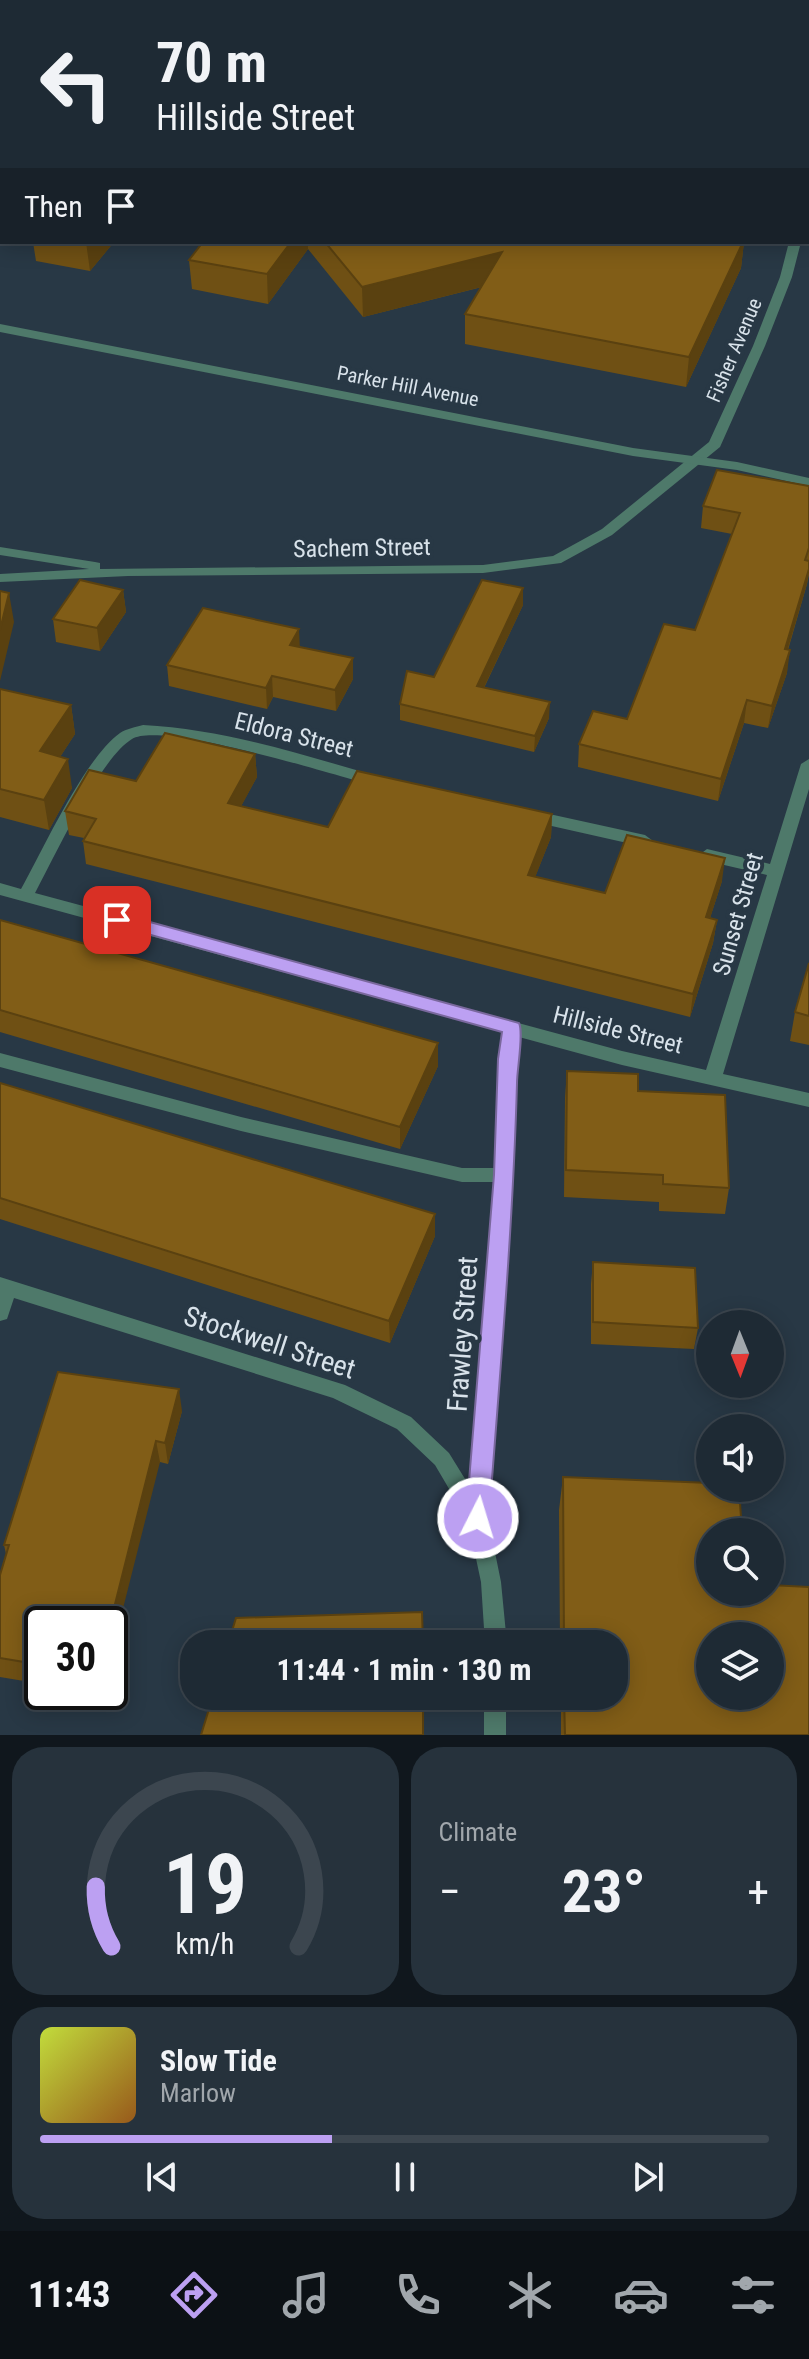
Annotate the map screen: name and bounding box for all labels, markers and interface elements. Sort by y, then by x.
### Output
text: 70 m [156,30,267,96]
icon: left [24,32,128,136]
text: Hillside Street [156,97,355,139]
icon: arrive [99,184,143,228]
text: Then [24,189,83,224]
street label: Fisher Avenue [701,294,767,406]
street label: Parker Hill Avenue [335,360,481,412]
street label: Sachem Street [293,533,431,563]
street label: Eldora Street [232,707,356,763]
street label: Sunset Street [707,849,769,979]
pin [83,886,151,954]
icon: arrive [95,898,139,942]
street label: Hillside Street [550,1000,686,1060]
street label: Frawley Street [441,1255,484,1413]
street label: Stockwell Street [180,1299,360,1386]
north arrow [696,1310,784,1398]
map controls [696,1310,784,1710]
button: sound [696,1414,784,1502]
position arrow [436,1476,520,1560]
button: search [696,1518,784,1606]
speed limit sign: 30 [24,1606,128,1710]
button: layers [696,1622,784,1710]
text: 11:44 · 1 min · 130 m [277,1652,531,1687]
text: Climate [439,1817,517,1847]
text: 19 [163,1836,247,1933]
text: 23° [562,1856,646,1927]
text: − [439,1866,461,1918]
text: + [747,1866,769,1918]
text: km/h [176,1927,235,1961]
text: Slow Tide [160,2043,277,2078]
text: Marlow [160,2078,236,2108]
icon: previous [140,2155,184,2199]
icon: pause [383,2155,427,2199]
icon: next [626,2155,670,2199]
icon: directions [166,2267,222,2323]
icon: music [278,2267,334,2323]
icon: phone [390,2267,446,2323]
icon: climate [502,2267,558,2323]
icon: car [613,2267,669,2323]
icon: filters [725,2267,781,2323]
text: 11:43 [28,2274,111,2316]

